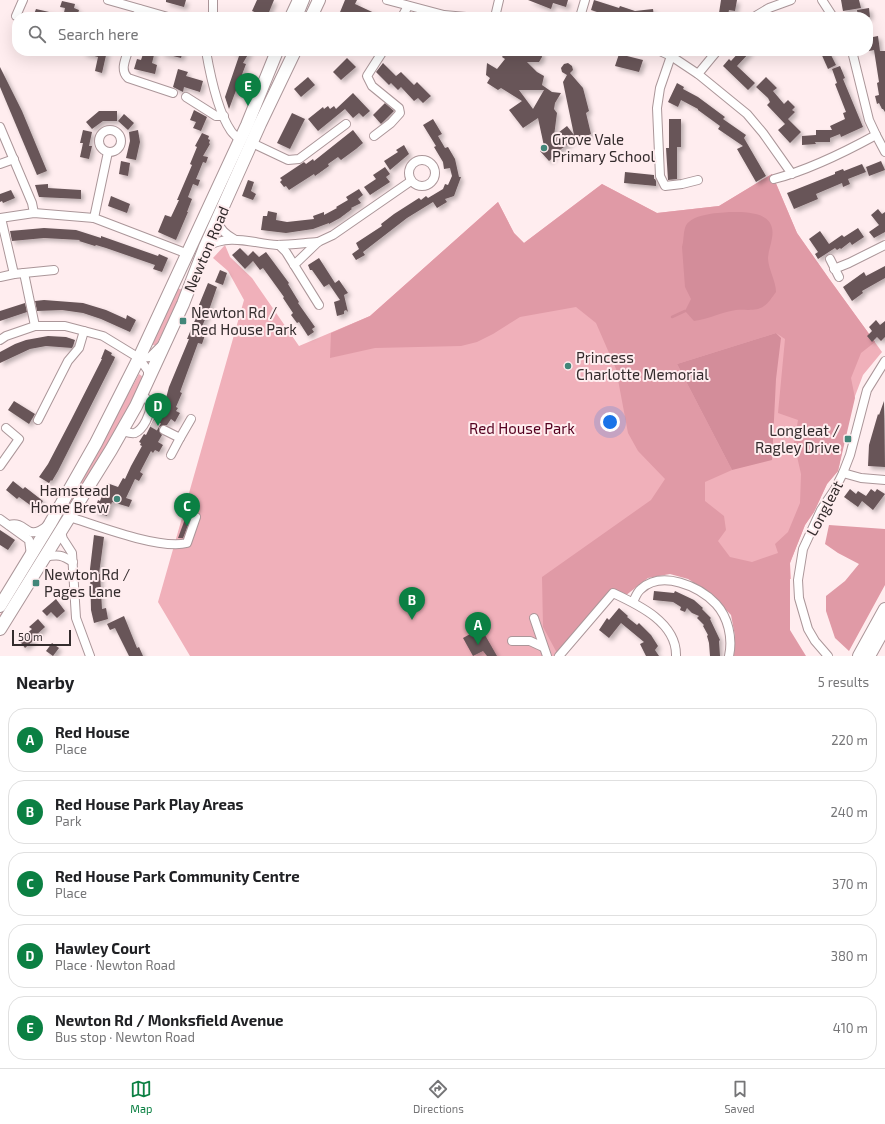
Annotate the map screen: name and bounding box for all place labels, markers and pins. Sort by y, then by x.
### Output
pin: E [235,73,261,106]
place label: Grove Vale Primary School [552,130,655,165]
marker: Grove Vale Primary School [539,143,549,153]
place label: Newton Rd / Red House Park [191,303,297,338]
marker: Newton Rd / Red House Park [178,316,188,326]
place label: Princess Charlotte Memorial [576,348,709,383]
marker: Princess Charlotte Memorial [563,361,573,371]
pin: D [145,393,171,426]
place label: Longleat / Ragley Drive [755,421,840,456]
marker: Longleat / Ragley Drive [843,434,853,444]
place label: Hamstead Home Brew [30,481,109,516]
pin: C [174,493,200,526]
marker: Hamstead Home Brew [112,494,122,504]
place label: Newton Rd / Pages Lane [44,565,130,600]
marker: Newton Rd / Pages Lane [31,578,41,588]
pin: B [399,587,425,620]
pin: A [465,612,491,645]

